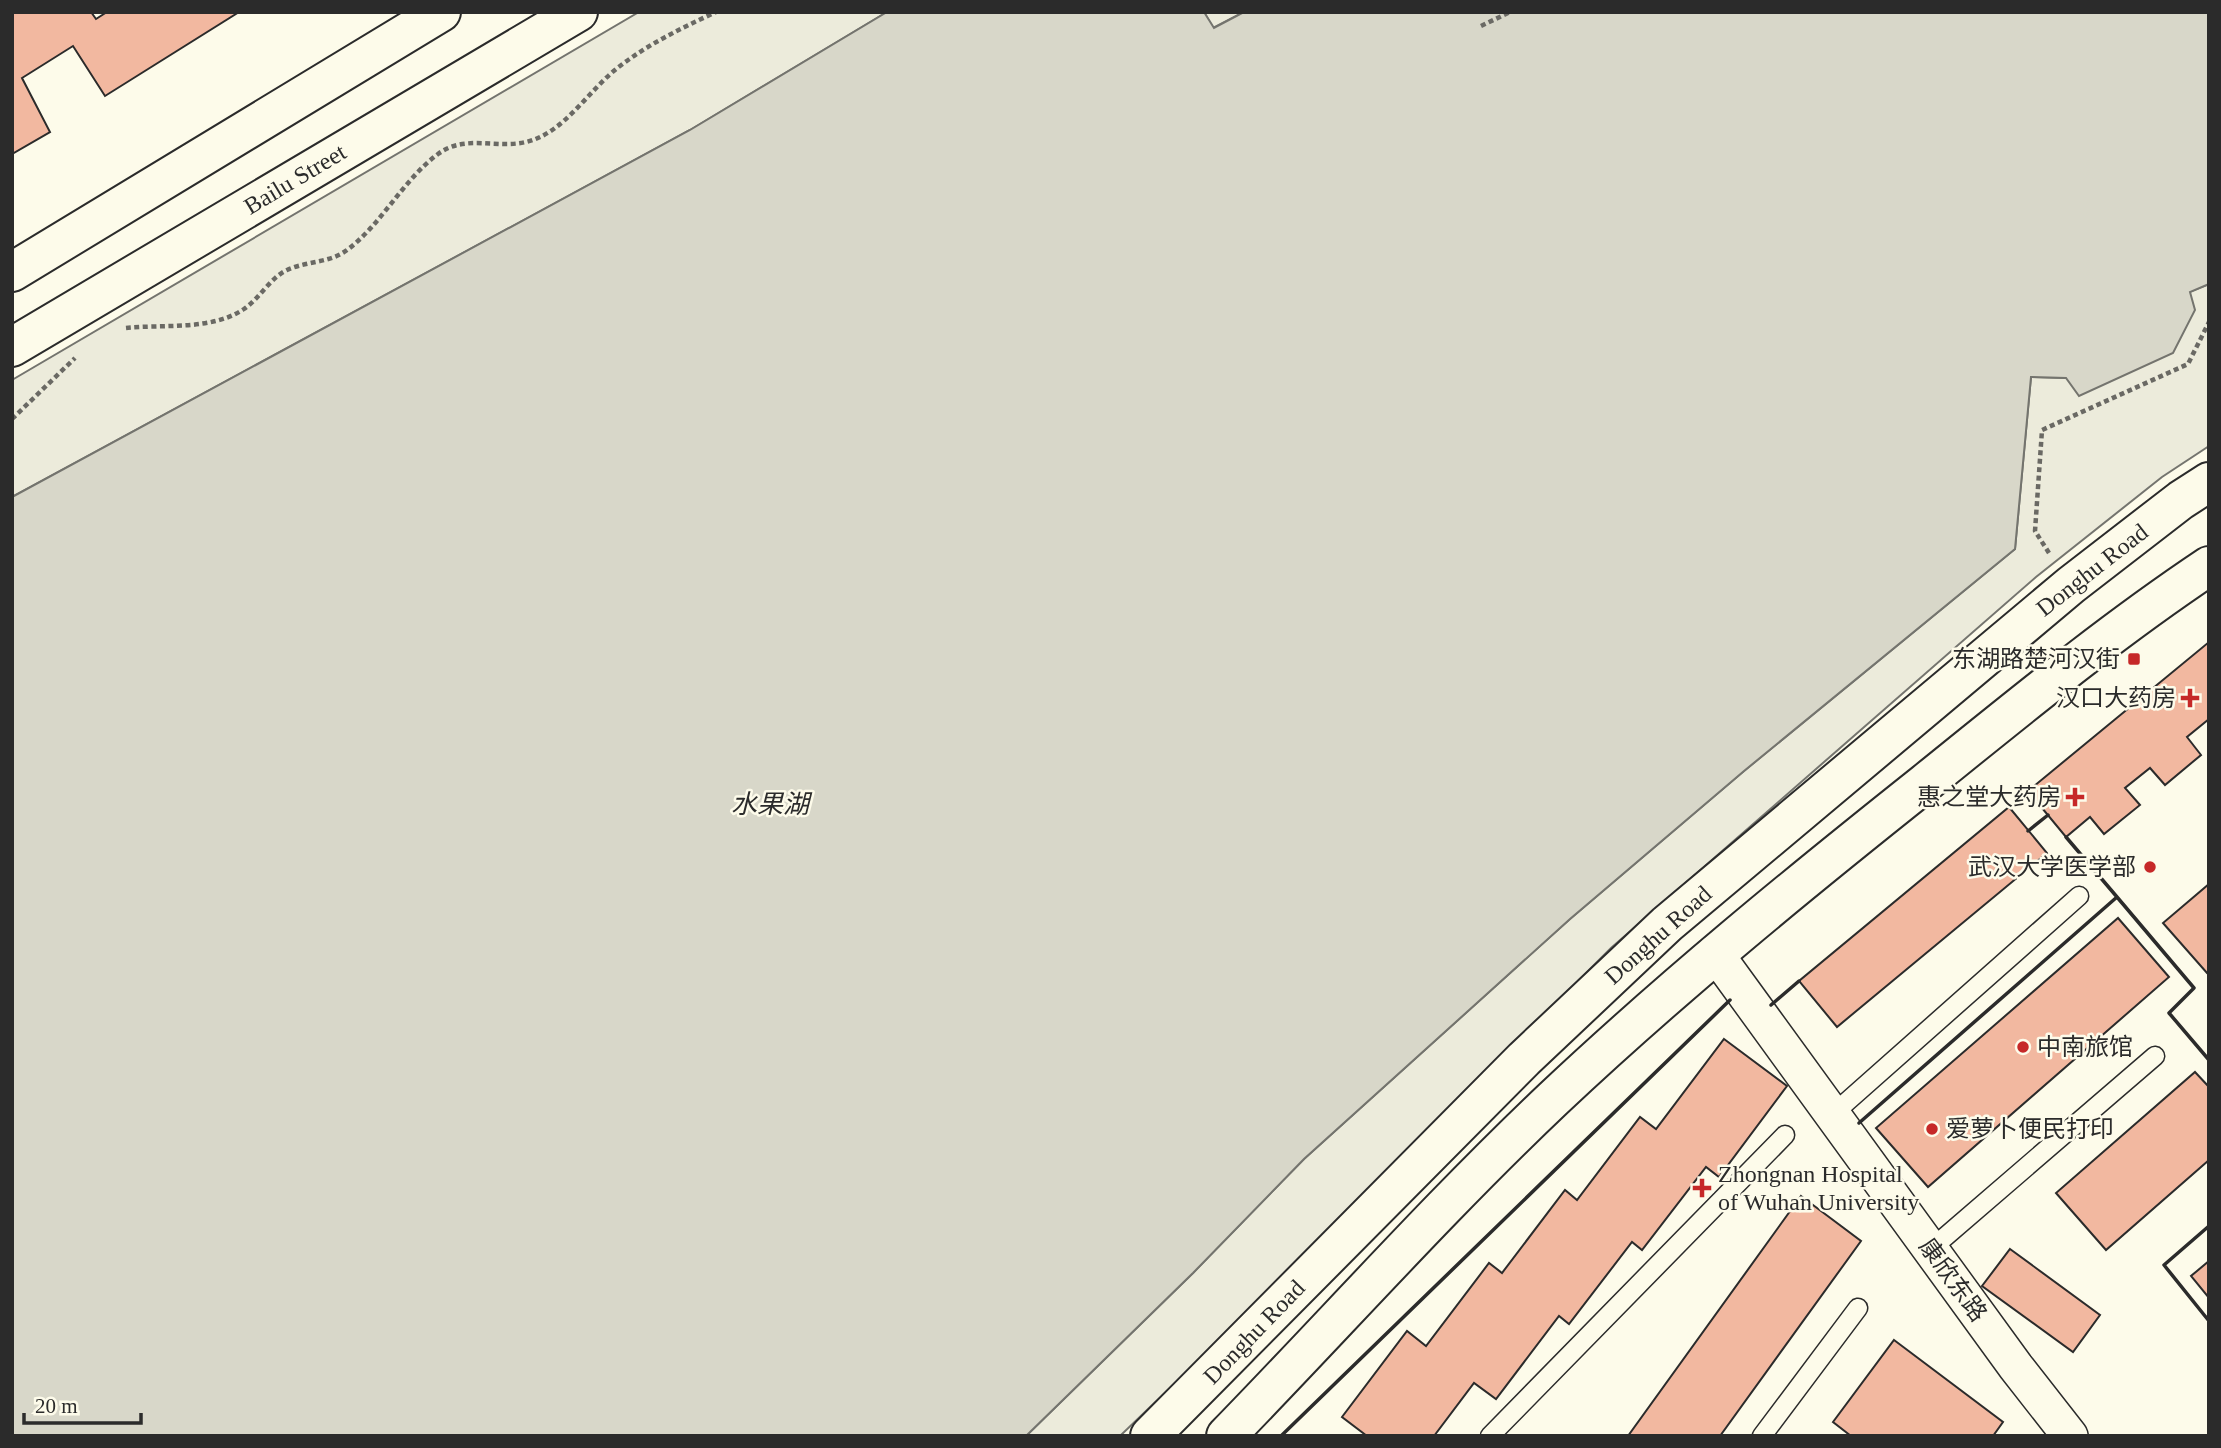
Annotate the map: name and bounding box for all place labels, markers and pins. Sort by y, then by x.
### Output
place label: 东湖路楚河汉街 [1952,646,2120,672]
marker: 东湖路楚河汉街 [2126,651,2142,667]
place label: 汉口大药房 [2056,685,2176,711]
marker: 汉口大药房 [2182,690,2198,706]
place label: 惠之堂大药房 [1917,784,2061,810]
marker: 惠之堂大药房 [2067,789,2083,805]
place label: 武汉大学医学部 [1968,854,2136,880]
marker: 武汉大学医学部 [2142,859,2158,875]
place label: 中南旅馆 [2037,1034,2133,1060]
marker: 中南旅馆 [2015,1039,2031,1055]
place label: 爱萝卜便民打印 [1946,1116,2114,1142]
marker: 爱萝卜便民打印 [1924,1121,1940,1137]
place label: Zhongnan Hospital of Wuhan University [1718,1161,1919,1215]
marker: Zhongnan Hospital of Wuhan University [1692,1178,1712,1198]

